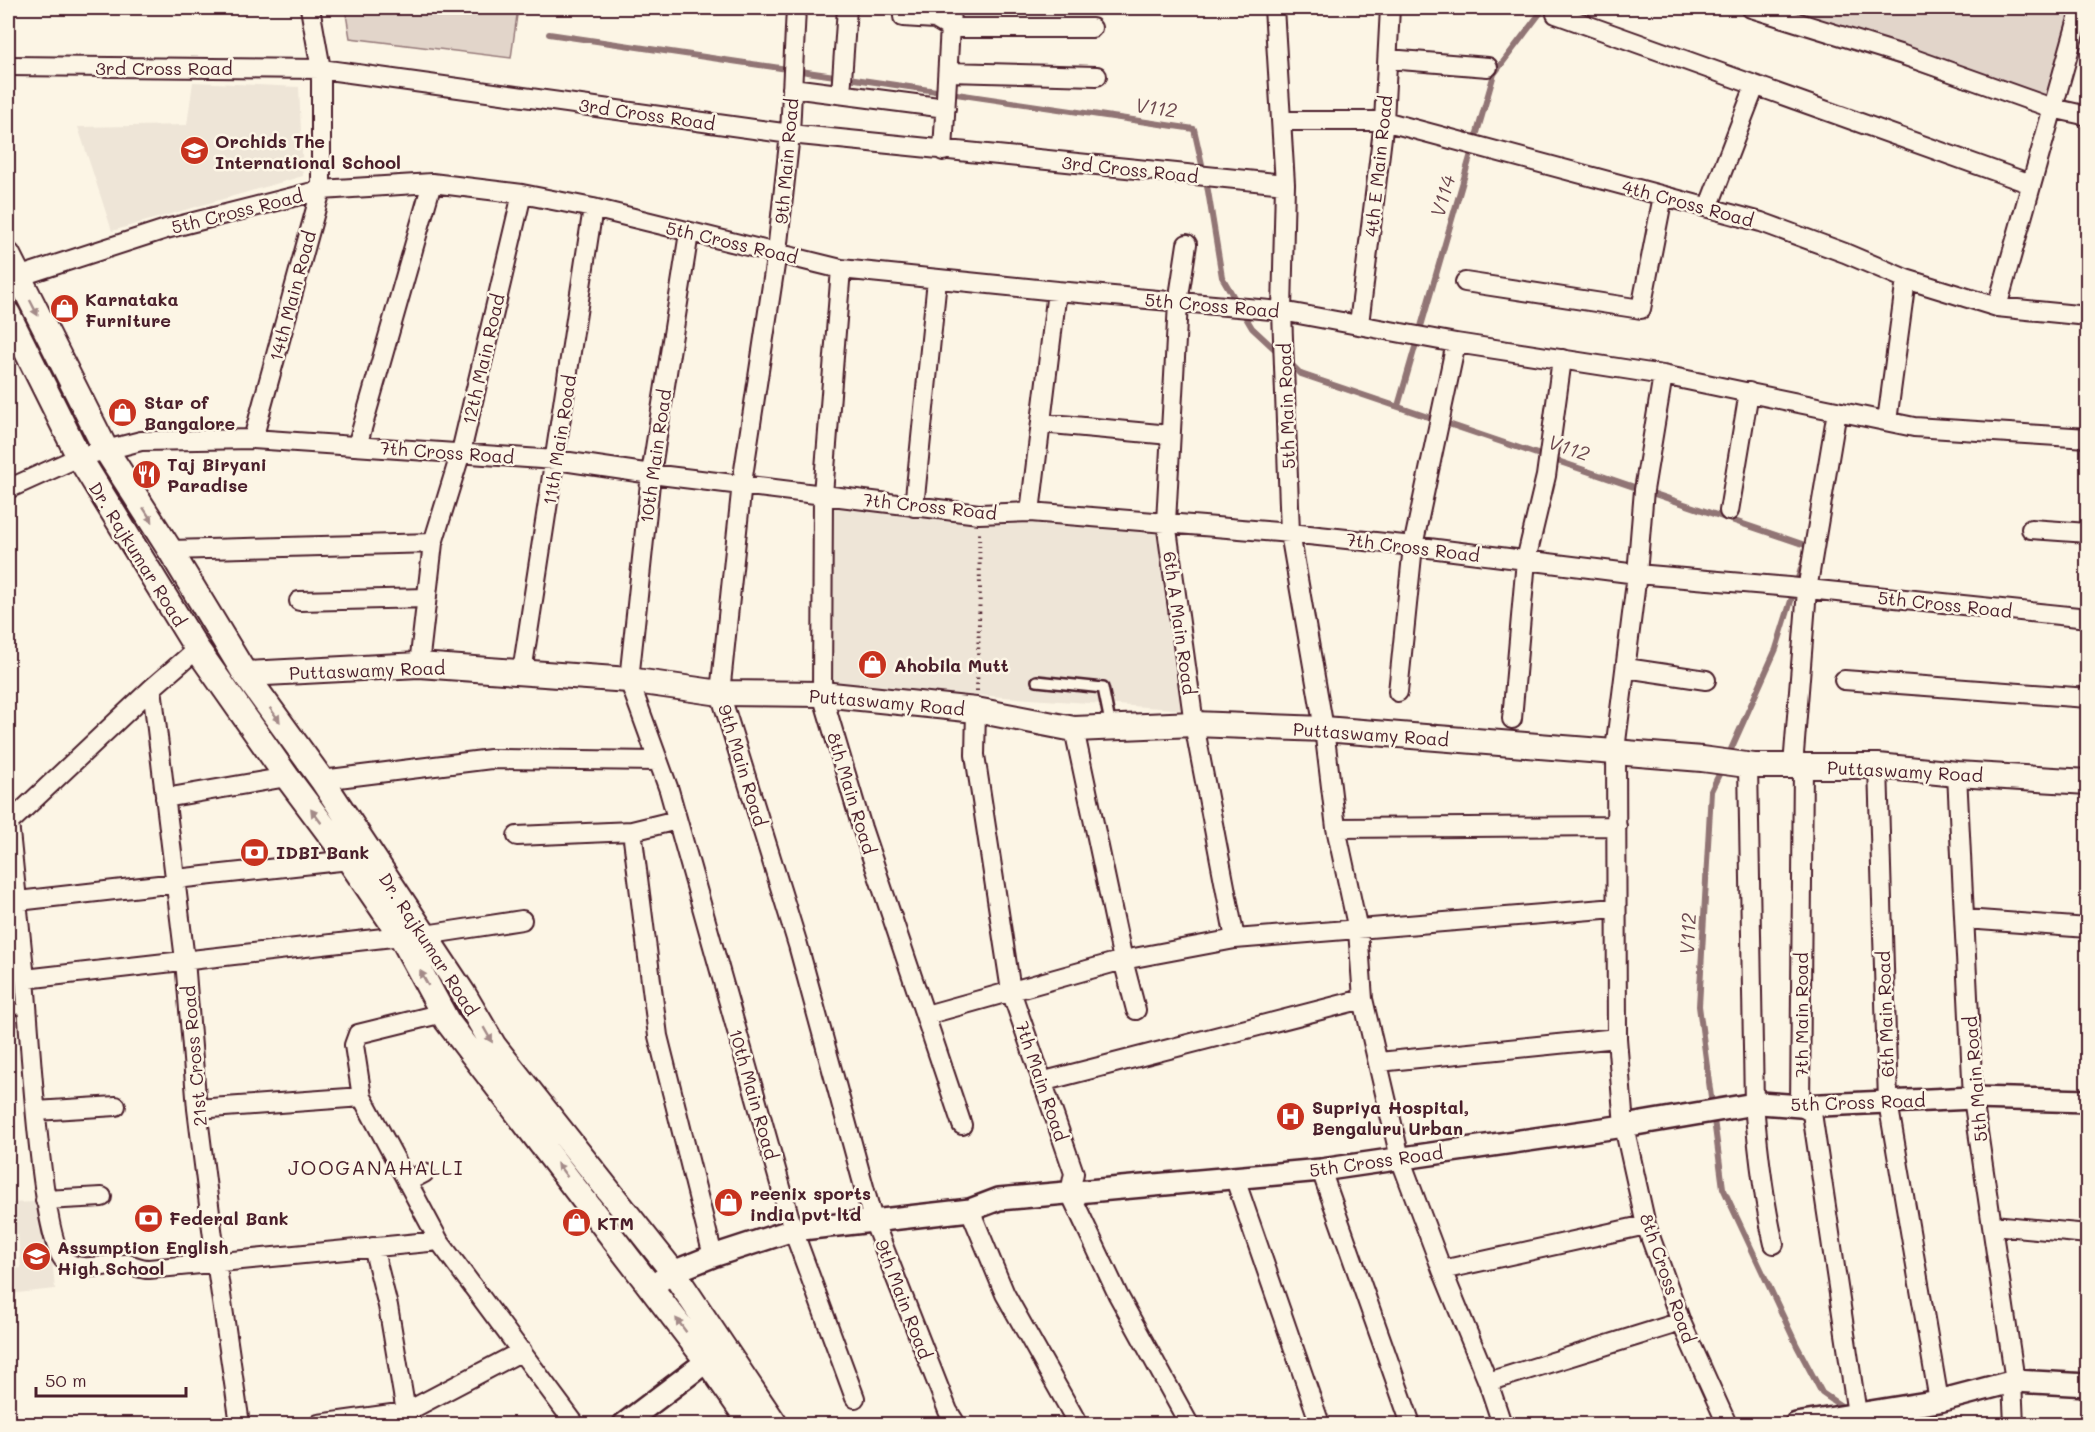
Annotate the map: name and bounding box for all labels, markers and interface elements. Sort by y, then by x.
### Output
street label: 3rd Cross Road [95,56,233,80]
water label: V112 [1133,91,1179,123]
street label: 3rd Cross Road [577,93,717,135]
street label: 4th E Main Road [1359,94,1397,238]
street label: 9th Main Road [769,97,803,225]
place label: Orchids The International School [215,129,401,174]
school or university icon: Orchids The International School [178,135,210,167]
street label: 3rd Cross Road [1060,150,1200,188]
water label: V114 [1424,172,1460,220]
street label: 4th Cross Road [1620,174,1756,232]
street label: 5th Cross Road [169,183,305,239]
street label: 5th Cross Road [664,215,800,269]
street label: 14th Main Road [263,228,321,364]
place label: Karnataka Furniture [85,287,178,332]
street label: 5th Cross Road [1144,287,1280,323]
street label: 12th Main Road [456,291,510,427]
shop icon: Karnataka Furniture [48,293,80,325]
one-way arrow [29,299,38,316]
street label: 5th Main Road [1272,343,1300,469]
street label: 11th Main Road [537,373,581,507]
street label: 10th Main Road [634,388,676,524]
place label: Star of Bangalore [144,390,235,435]
shop icon: Star of Bangalore [107,396,139,428]
water label: V112 [1545,428,1593,466]
street label: 7th Cross Road [379,435,515,469]
place label: Taj Biryani Paradise [167,452,267,497]
restaurant icon: Taj Biryani Paradise [130,458,162,490]
street label: Dr. Rajkumar Road [84,477,192,631]
street label: 7th Cross Road [862,487,998,525]
one-way arrow [142,507,153,523]
street label: 7th Cross Road [1345,527,1481,567]
street label: 6th A Main Road [1158,550,1202,696]
street label: 5th Cross Road [1877,585,2013,623]
shop icon: Ahobila Mutt [857,649,889,681]
place label: Ahobila Mutt [894,653,1009,677]
street label: Puttaswamy Road [289,655,445,685]
street label: Puttaswamy Road [808,683,966,721]
street label: 9th Main Road [713,701,773,829]
one-way arrow [269,707,281,723]
street label: Puttaswamy Road [1292,717,1450,751]
street label: 8th Main Road [822,729,882,857]
street label: Puttaswamy Road [1826,755,1984,787]
one-way arrow [310,808,323,824]
bank icon: IDBI Bank [239,836,271,868]
place label: IDBI Bank [276,840,369,864]
street label: Dr. Rajkumar Road [374,868,484,1020]
water label: V112 [1673,912,1701,956]
street label: 6th Main Road [1871,950,1899,1078]
street label: 7th Main Road [1789,952,1813,1078]
one-way arrow [419,969,429,986]
street label: 21st Cross Road [176,985,212,1127]
street label: 5th Main Road [1958,1015,1992,1143]
street label: 7th Main Road [1010,1018,1074,1144]
street label: 10th Main Road [724,1026,784,1162]
one-way arrow [482,1027,493,1043]
street label: 5th Cross Road [1790,1088,1926,1116]
place label: Supriya Hospital, Bengaluru Urban [1312,1095,1469,1140]
hospital icon: Supriya Hospital, Bengaluru Urban [1275,1101,1307,1133]
street label: 5th Cross Road [1307,1140,1445,1182]
district label: JOOGANAHALLI [288,1154,464,1180]
one-way arrow [556,1163,568,1179]
place label: reenix sports india pvt ltd [750,1181,871,1226]
shop icon: reenix sports india pvt ltd [713,1187,745,1219]
bank icon: Federal Bank [132,1202,164,1234]
place label: Federal Bank [169,1206,288,1230]
shop icon: KTM [560,1207,592,1239]
street label: 8th Cross Road [1635,1210,1701,1346]
place label: KTM [597,1211,634,1235]
place label: Assumption English High School [57,1235,229,1280]
street label: 9th Main Road [870,1236,938,1362]
school or university icon: Assumption English High School [20,1241,52,1273]
one-way arrow [675,1318,687,1333]
scale bar [36,1360,186,1398]
text: 50 m [45,1368,87,1392]

